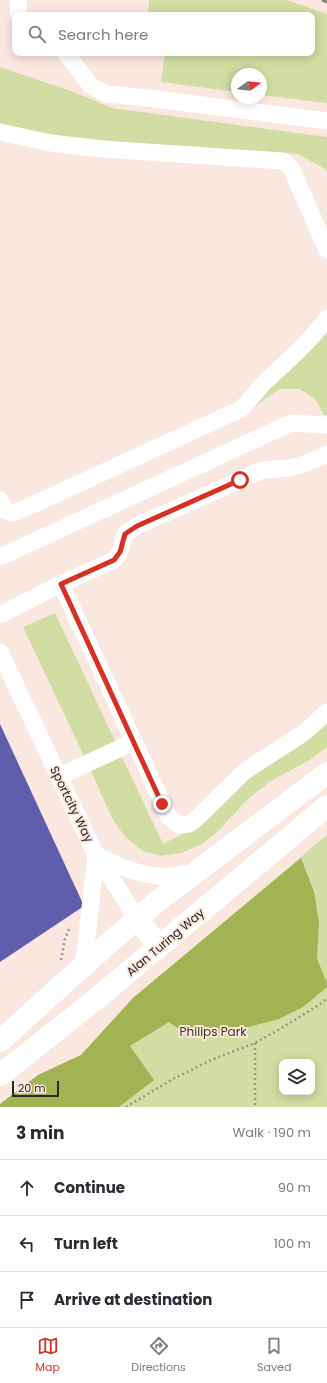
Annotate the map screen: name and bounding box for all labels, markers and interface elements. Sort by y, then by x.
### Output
search box [12,12,315,56]
icon: search [26,23,48,45]
text: Search here [58,24,148,45]
north arrow [231,68,267,104]
route start [231,471,249,489]
street label: Sportcity Way [46,763,98,845]
route end [153,795,171,813]
street label: Alan Turing Way [122,904,208,980]
park label: Philips Park [180,1023,247,1040]
map controls [279,1059,315,1095]
button: layers [279,1059,315,1095]
scale bar [12,1079,59,1098]
text: 20 m [18,1080,46,1096]
text: 3 min [16,1121,64,1145]
text: Walk · 190 m [233,1123,311,1142]
icon: ahead [16,1177,38,1199]
text: Continue [54,1177,125,1198]
text: 90 m [278,1178,311,1197]
icon: left [16,1233,38,1255]
text: Turn left [54,1233,118,1254]
text: 100 m [274,1234,311,1253]
icon: arrive [16,1289,38,1311]
text: Arrive at destination [54,1289,212,1310]
tab: Map [36,1335,60,1376]
tab: Directions [131,1335,186,1376]
tab: Saved [257,1335,291,1376]

